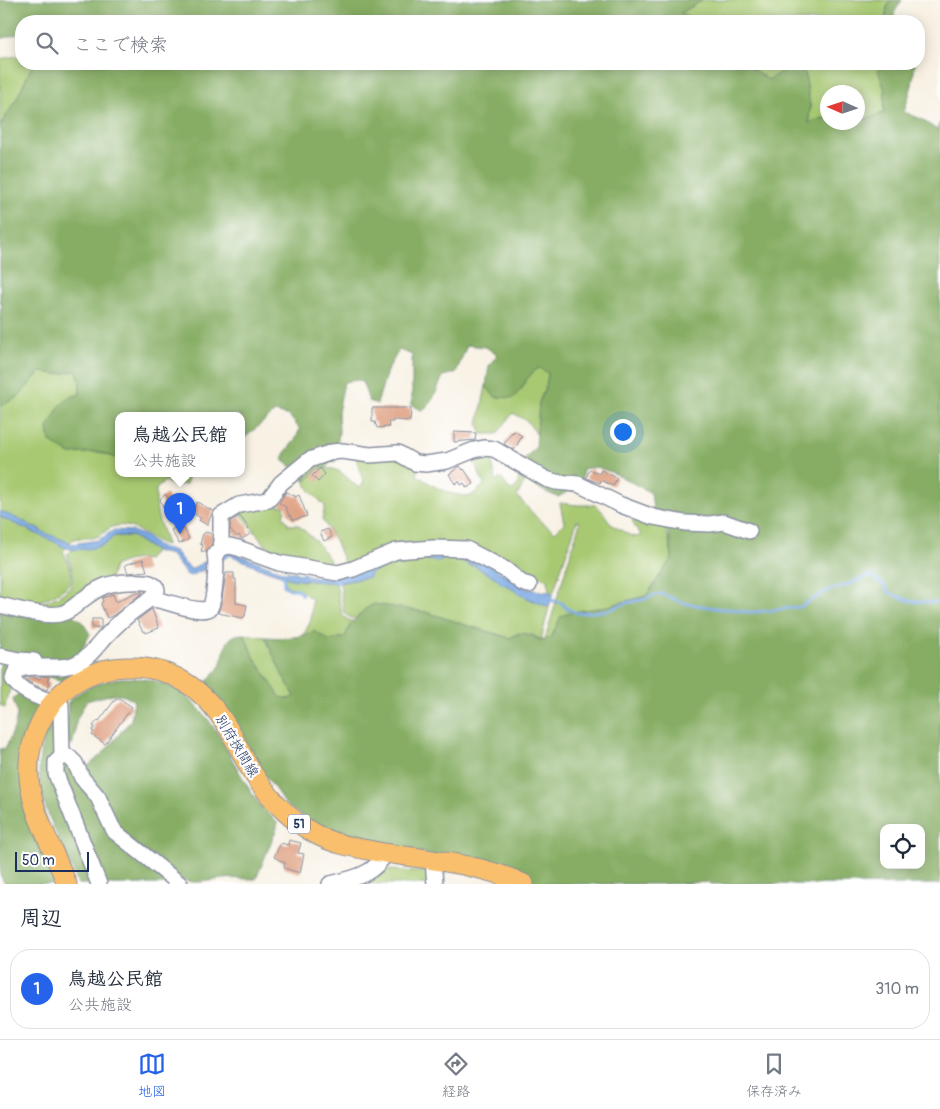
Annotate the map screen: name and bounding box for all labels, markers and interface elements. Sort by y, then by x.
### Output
search box [15,15,925,70]
icon: search [33,29,61,57]
text: ここで検索 [73,33,168,57]
north arrow [820,85,865,130]
popup [115,412,245,477]
your location [610,419,636,445]
text: 鳥越公民館 [132,423,228,447]
text: 公共施設 [132,451,197,471]
pin: 1 [164,493,196,534]
street label: 別府挾間線 [212,712,262,780]
road number: 51 [288,814,310,834]
map controls [880,824,925,869]
button: locate [880,824,925,869]
scale bar [15,849,89,872]
text: 50 m [22,852,55,869]
text: 周辺 [20,905,62,932]
text: 鳥越公民館 [68,967,163,991]
text: 1 [34,979,40,999]
text: 310 m [875,979,919,999]
text: 公共施設 [68,995,132,1015]
tab: 地図 [138,1050,166,1100]
tab: 経路 [442,1050,470,1100]
tab: 保存済み [746,1050,802,1100]

